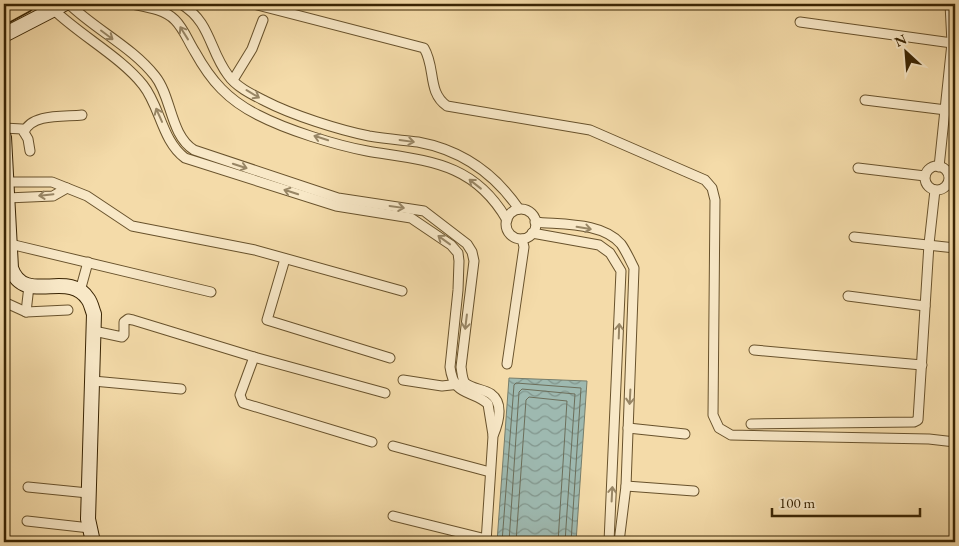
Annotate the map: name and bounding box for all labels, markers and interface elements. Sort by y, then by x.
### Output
one-way arrow [179,27,189,41]
north arrow [882,28,932,78]
text: N [891,29,910,51]
one-way arrow [100,30,114,40]
one-way arrow [245,90,259,100]
one-way arrow [154,108,164,123]
one-way arrow [313,132,329,142]
one-way arrow [399,136,415,146]
one-way arrow [232,162,248,172]
one-way arrow [469,178,482,189]
one-way arrow [284,187,299,196]
one-way arrow [39,191,55,200]
one-way arrow [388,202,404,212]
one-way arrow [576,223,592,233]
one-way arrow [438,234,451,245]
one-way arrow [461,314,471,330]
one-way arrow [614,323,624,340]
one-way arrow [625,389,634,405]
one-way arrow [607,486,616,502]
scale bar [772,486,919,518]
text: 100 m [779,493,816,512]

